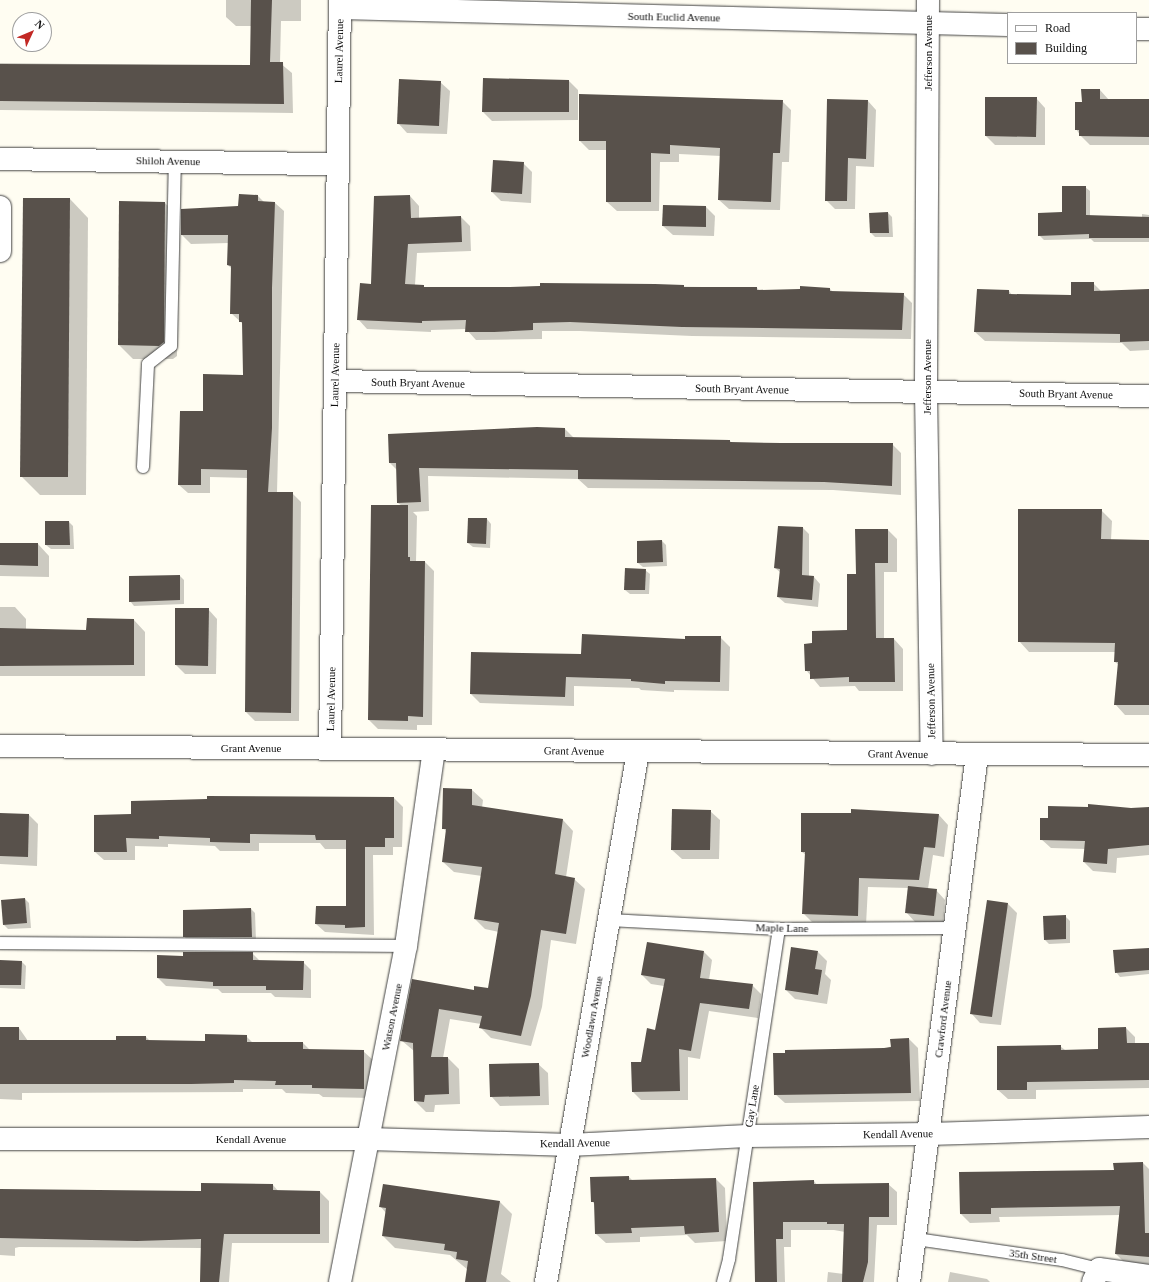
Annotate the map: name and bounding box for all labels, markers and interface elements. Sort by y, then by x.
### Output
street label: South Euclid Avenue [627,10,721,24]
north arrow [12,12,52,52]
legend [1007,12,1137,64]
street label: Jefferson Avenue [921,15,935,91]
text: N [33,17,47,31]
street label: Laurel Avenue [332,18,346,84]
text: Road [1045,21,1070,35]
text: Building [1045,41,1087,55]
street label: Shiloh Avenue [135,154,201,168]
street label: Jefferson Avenue [920,339,934,415]
street label: Laurel Avenue [328,342,342,408]
street label: South Bryant Avenue [371,376,465,390]
street label: South Bryant Avenue [695,382,789,396]
street label: South Bryant Avenue [1019,387,1113,401]
street label: Jefferson Avenue [924,663,938,739]
street label: Laurel Avenue [324,666,338,732]
street label: Grant Avenue [220,741,282,755]
street label: Grant Avenue [543,744,605,758]
street label: Grant Avenue [867,747,929,761]
street label: Maple Lane [755,921,809,935]
street label: Woodlawn Avenue [578,975,606,1059]
street label: Crawford Avenue [932,979,954,1059]
street label: Watson Avenue [379,982,405,1052]
street label: Gay Lane [742,1084,762,1128]
street label: Kendall Avenue [862,1127,934,1141]
street label: Kendall Avenue [216,1132,286,1146]
street label: Kendall Avenue [539,1136,611,1150]
street label: 35th Street [1008,1246,1058,1266]

